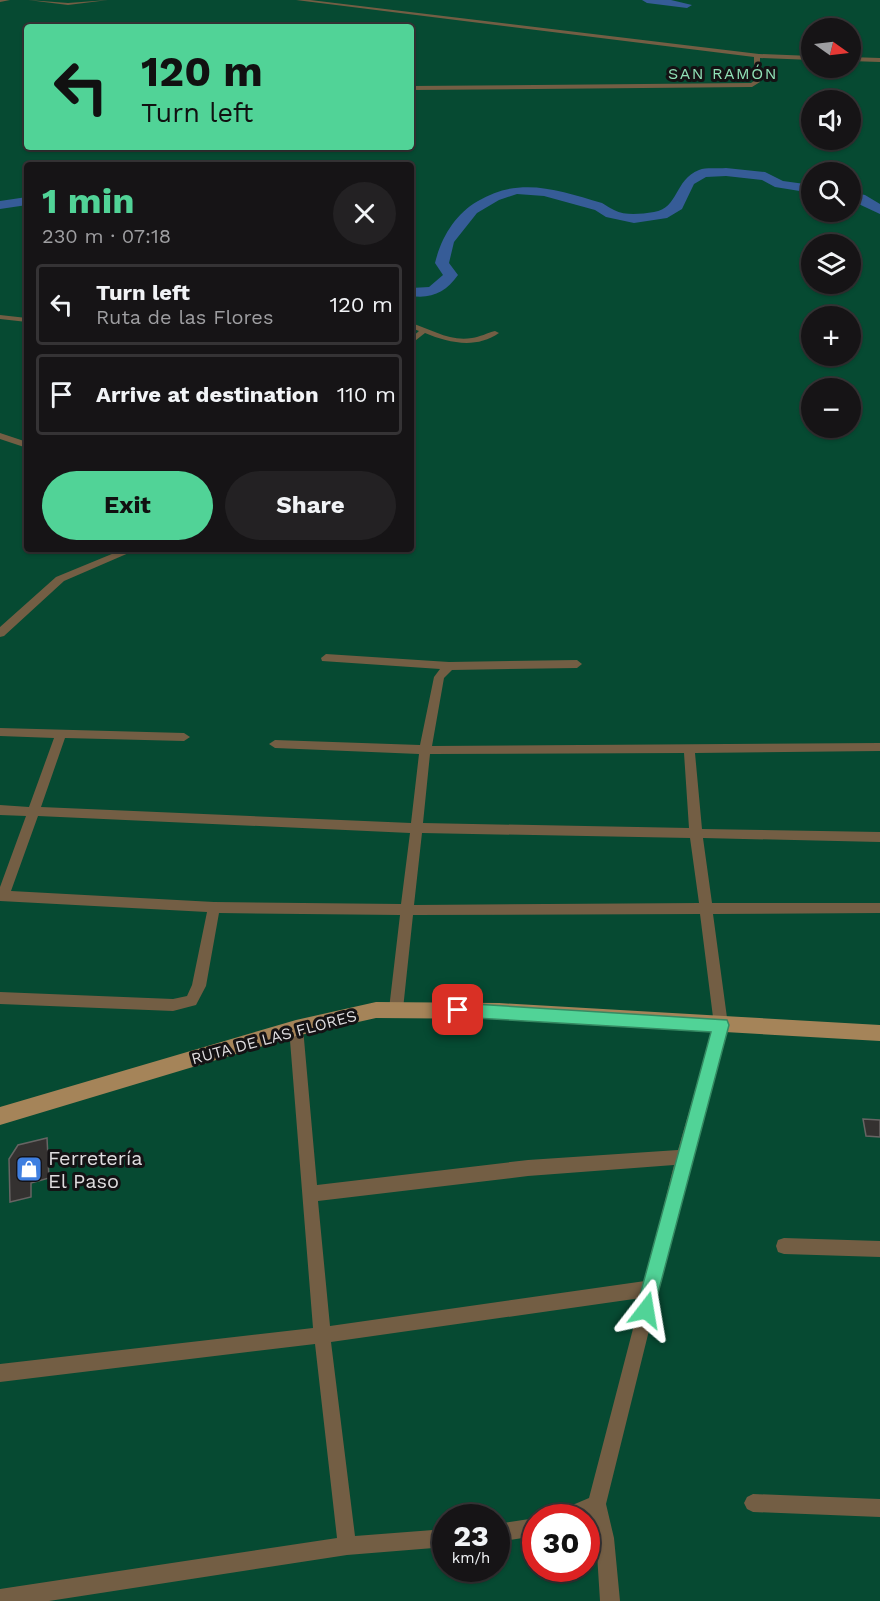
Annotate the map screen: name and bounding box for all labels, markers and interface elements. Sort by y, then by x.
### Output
north arrow [801,18,861,78]
map controls [801,18,861,438]
text: 120 m [141,47,263,96]
icon: left [42,48,120,126]
district label: SAN RAMÓN [668,64,778,83]
button: sound [801,90,861,150]
text: Turn left [141,97,253,129]
button: search [801,162,861,222]
text: 1 min [42,180,134,222]
button: close [333,182,396,245]
text: 230 m · 07:18 [42,224,171,248]
button: layers [801,234,861,294]
text: Turn left [96,280,190,305]
icon: left [45,288,78,321]
text: 120 m [329,292,393,317]
text: Ruta de las Flores [96,305,273,329]
button: + [801,306,861,366]
icon: arrive [45,378,78,411]
button: − [801,378,861,438]
text: Arrive at destination [96,382,319,407]
text: 110 m [337,382,396,407]
button: Exit [42,471,213,540]
button: Share [225,471,396,540]
pin [432,984,483,1035]
icon: arrive [441,993,474,1026]
street label: RUTA DE LAS FLORES [189,1006,359,1068]
place label: Ferretería El Paso [48,1146,143,1193]
shop icon: Ferretería El Paso [14,1154,44,1184]
position arrow [614,1278,678,1342]
speed limit sign: 30 [522,1504,600,1582]
text: 23 [453,1518,489,1553]
text: km/h [452,1549,490,1567]

